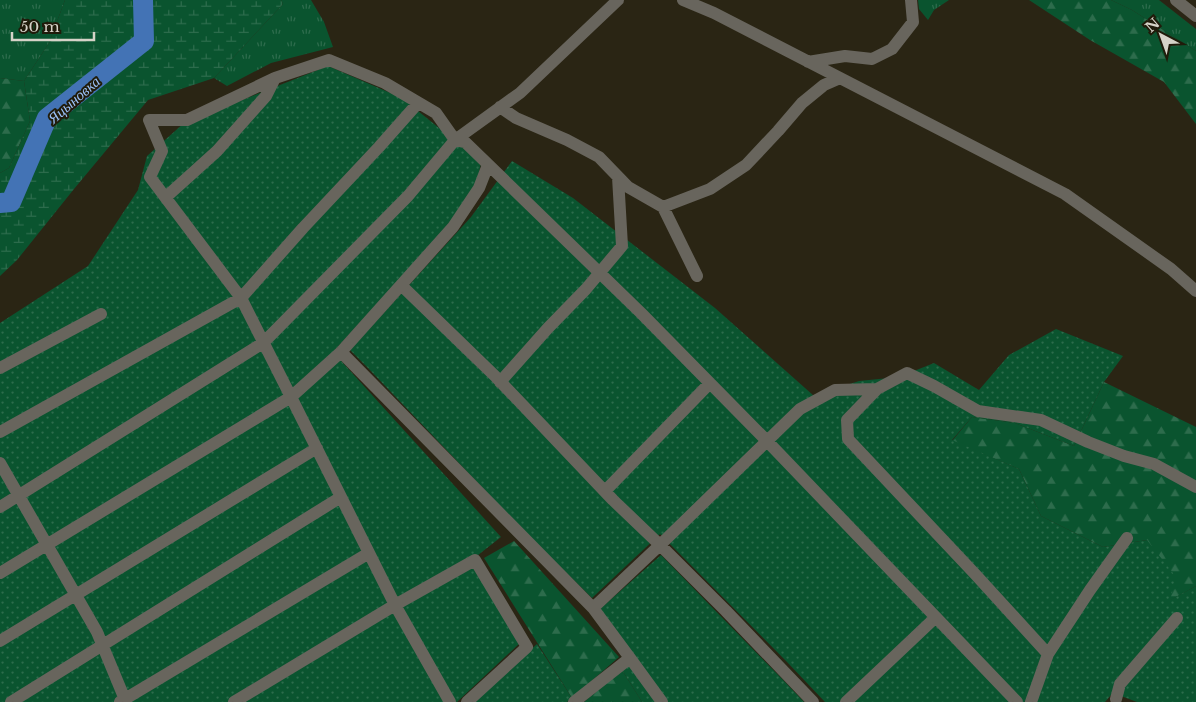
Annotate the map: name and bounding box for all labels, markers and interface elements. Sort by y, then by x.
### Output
scale bar [12,10,95,42]
north arrow [1136,10,1186,60]
text: N [1142,14,1163,36]
text: 50 m [20,17,60,36]
water label: Яцыновка [43,72,104,128]

